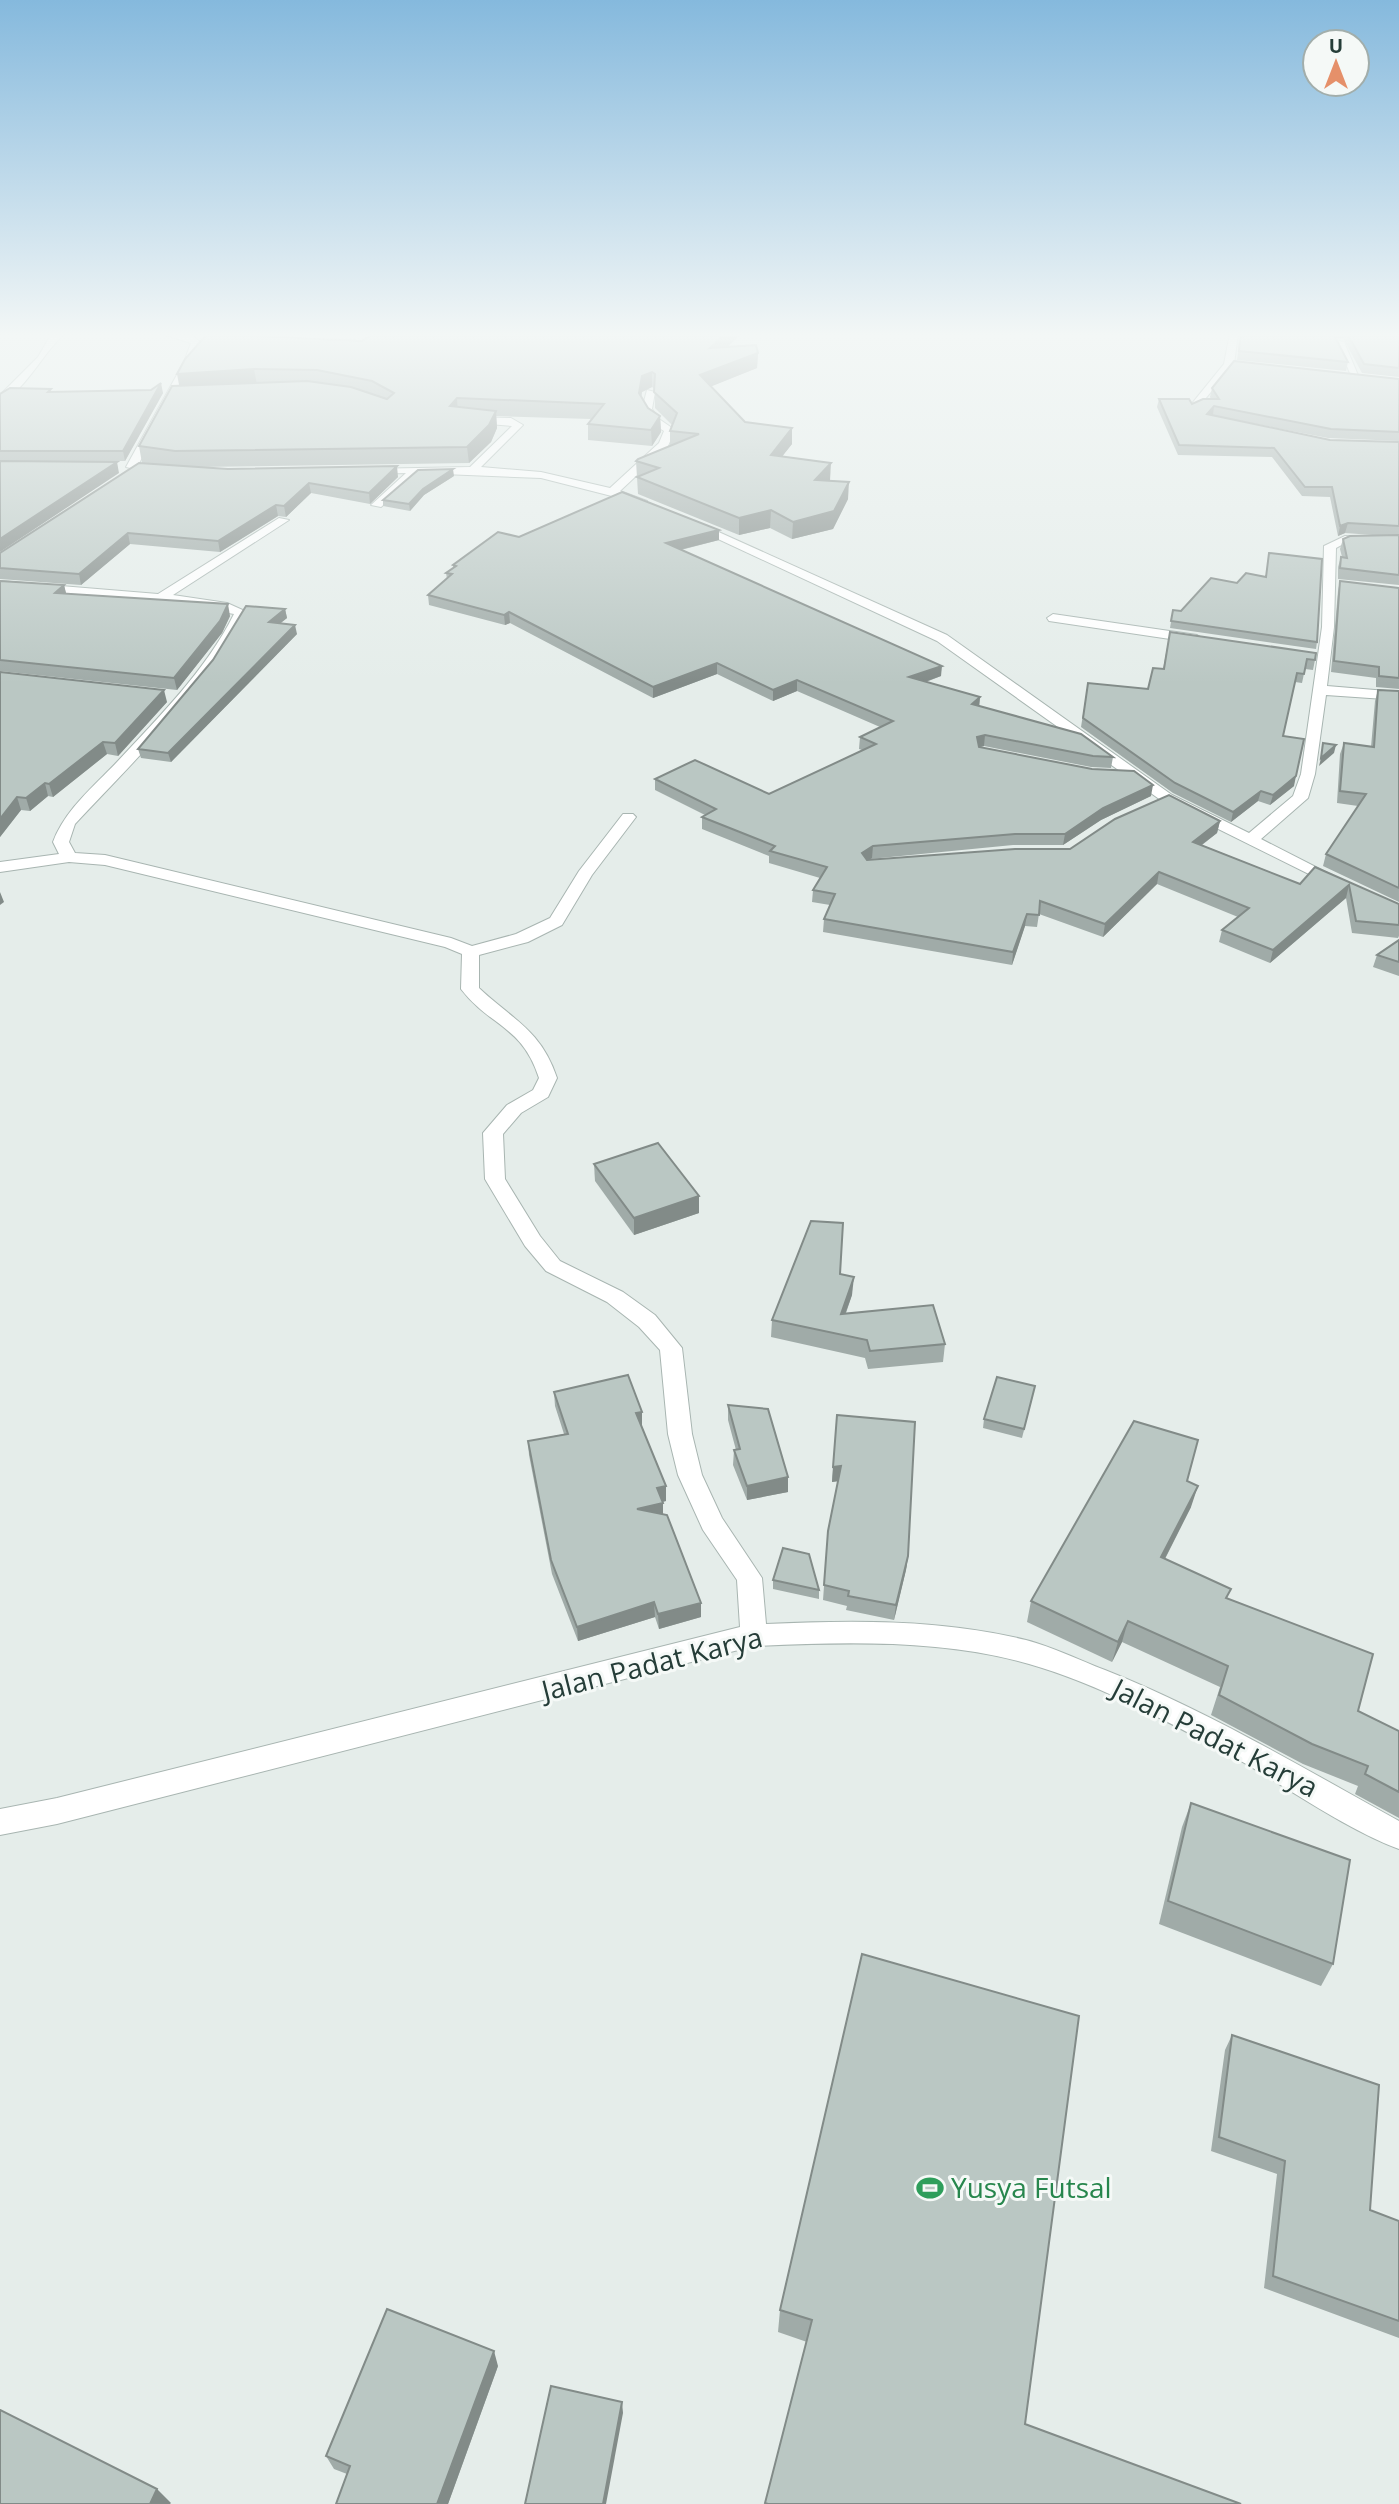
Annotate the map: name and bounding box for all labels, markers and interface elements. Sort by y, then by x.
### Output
north arrow [1301,28,1371,98]
text: U [1329,33,1343,59]
street label: Jalan Padat Karya [534,1617,766,1710]
street label: Jalan Padat Karya [1103,1667,1325,1805]
place label: Yusya Futsal [951,2168,1112,2206]
sports icon: Yusya Futsal [915,2173,945,2203]

